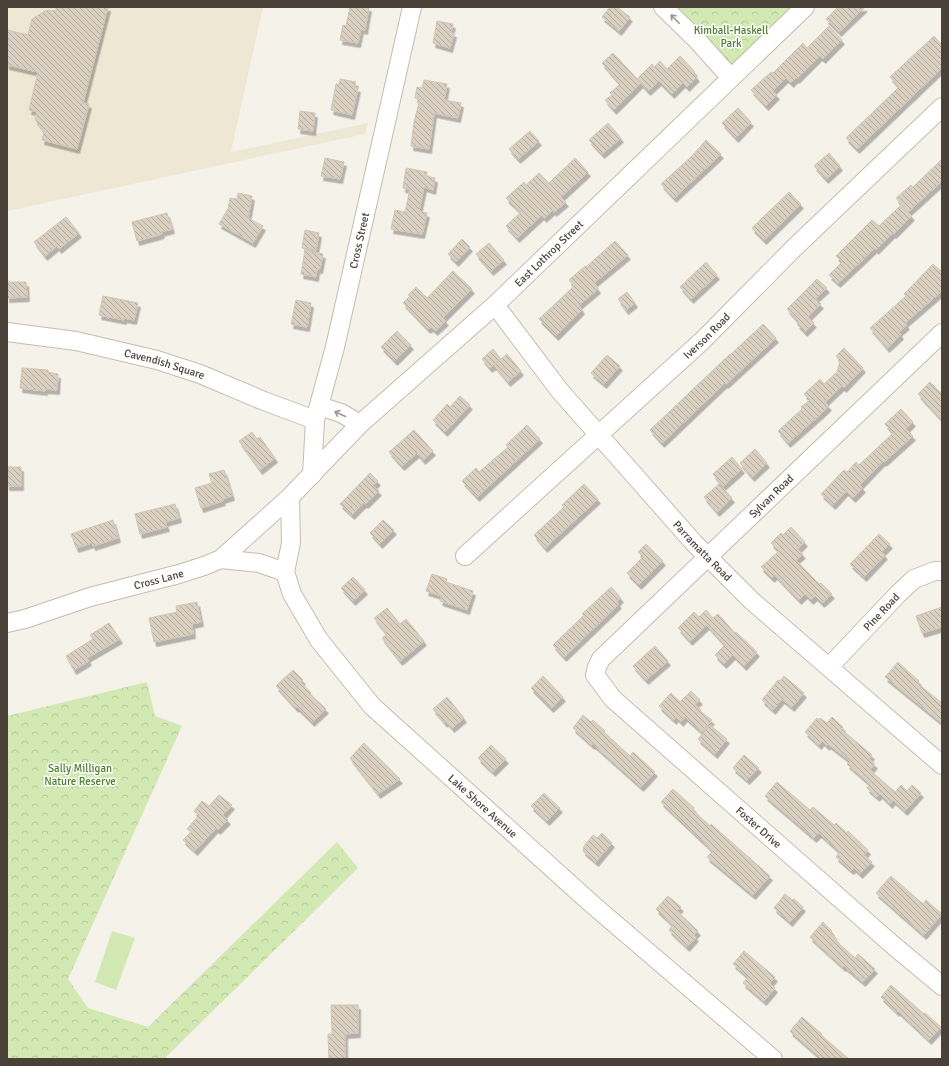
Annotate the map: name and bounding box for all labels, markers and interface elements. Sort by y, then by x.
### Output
one-way arrow [670,14,680,24]
park label: Kimball-Haskell Park [694,24,768,50]
street label: Cross Street [347,211,372,270]
street label: East Lothrop Street [512,218,586,290]
street label: Iverson Road [681,310,733,362]
street label: Cavendish Square [123,347,207,382]
one-way arrow [334,410,346,417]
street label: Sylvan Road [746,472,796,521]
street label: Parramatta Road [670,518,734,584]
street label: Cross Lane [132,567,185,592]
street label: Pine Road [861,591,902,634]
park label: Sally Milligan Nature Reserve [44,762,116,788]
street label: Lake Shore Avenue [445,772,520,841]
street label: Foster Drive [733,804,784,851]

